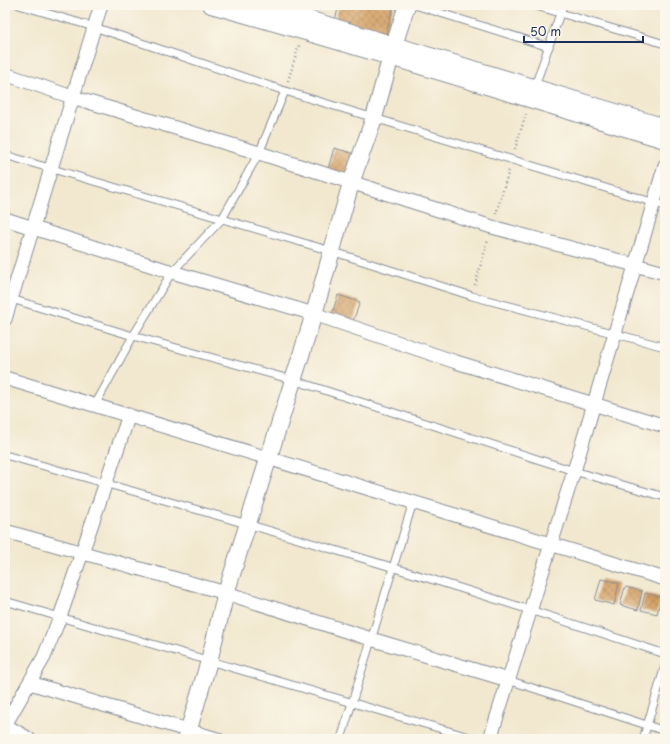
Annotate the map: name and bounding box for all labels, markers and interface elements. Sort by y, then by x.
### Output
scale bar [524,18,643,44]
text: 50 m [530,22,561,40]

